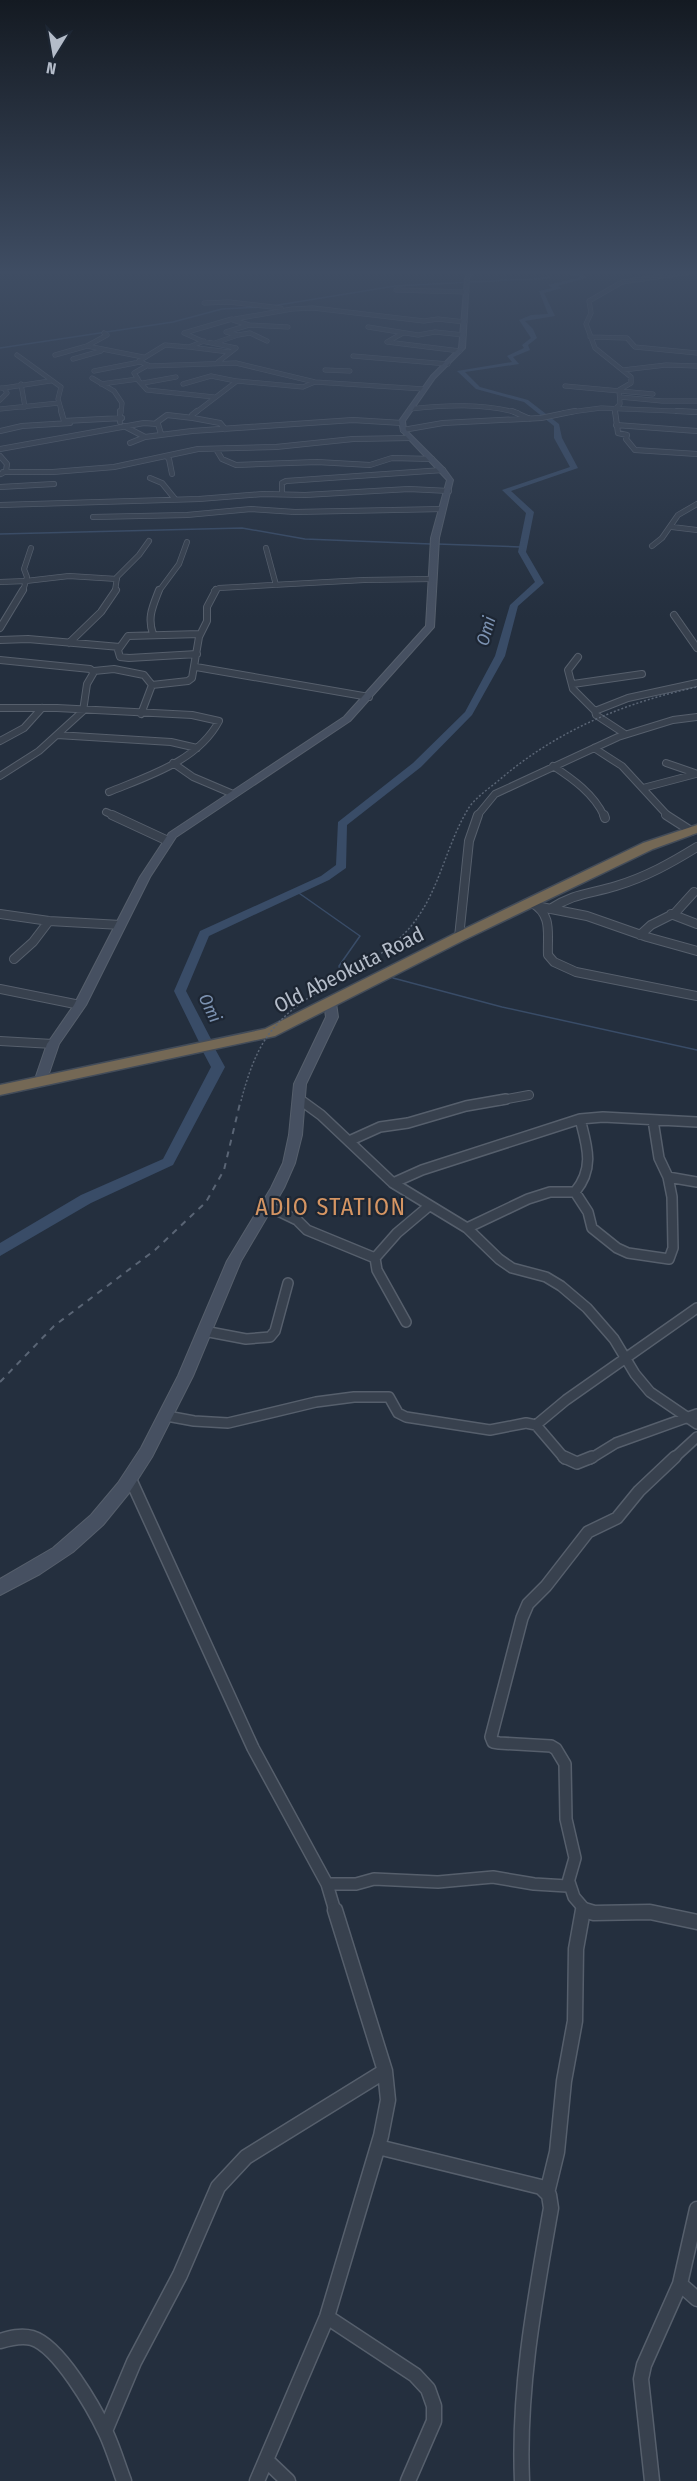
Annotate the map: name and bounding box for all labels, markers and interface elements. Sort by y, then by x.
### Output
north arrow [24,24,84,84]
text: N [45,58,58,78]
water label: Omi [471,613,501,648]
street label: Old Abeokuta Road [270,921,428,1019]
water label: Omi [194,990,227,1027]
district label: ADIO STATION [255,1193,407,1221]

